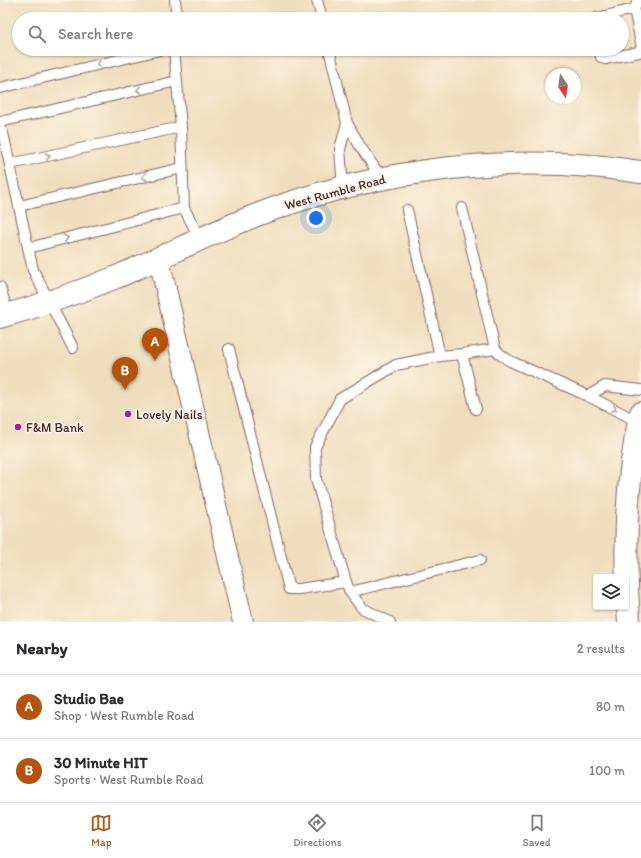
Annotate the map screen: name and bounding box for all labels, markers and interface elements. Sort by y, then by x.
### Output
search box [12,12,629,56]
icon: search [26,23,48,45]
text: Search here [58,25,133,43]
one-way arrow [95,60,102,68]
north arrow [545,68,581,104]
one-way arrow [136,85,143,94]
one-way arrow [45,152,51,160]
street label: West Rumble Road [283,171,387,213]
one-way arrow [141,173,147,181]
your location [306,208,326,228]
one-way arrow [62,234,69,243]
pin: A [142,328,168,361]
pin: B [112,357,138,390]
one-way arrow [609,404,617,412]
place label: Lovely Nails [136,407,203,422]
marker: Lovely Nails [123,409,133,419]
place label: F&M Bank [26,420,84,435]
marker: F&M Bank [13,422,23,432]
map controls [593,574,629,610]
button: layers [593,574,629,610]
text: Nearby [16,638,68,658]
text: 2 results [577,641,625,656]
text: Studio Bae [54,690,124,708]
text: A [25,699,33,714]
text: 80 m [596,699,625,714]
text: Shop · West Rumble Road [54,708,194,723]
text: 30 Minute HIT [54,754,148,772]
text: B [25,763,33,778]
text: 100 m [589,763,625,778]
text: Sports · West Rumble Road [54,772,203,787]
tab: Map [90,812,112,849]
tab: Directions [293,812,342,849]
tab: Saved [522,812,551,849]

